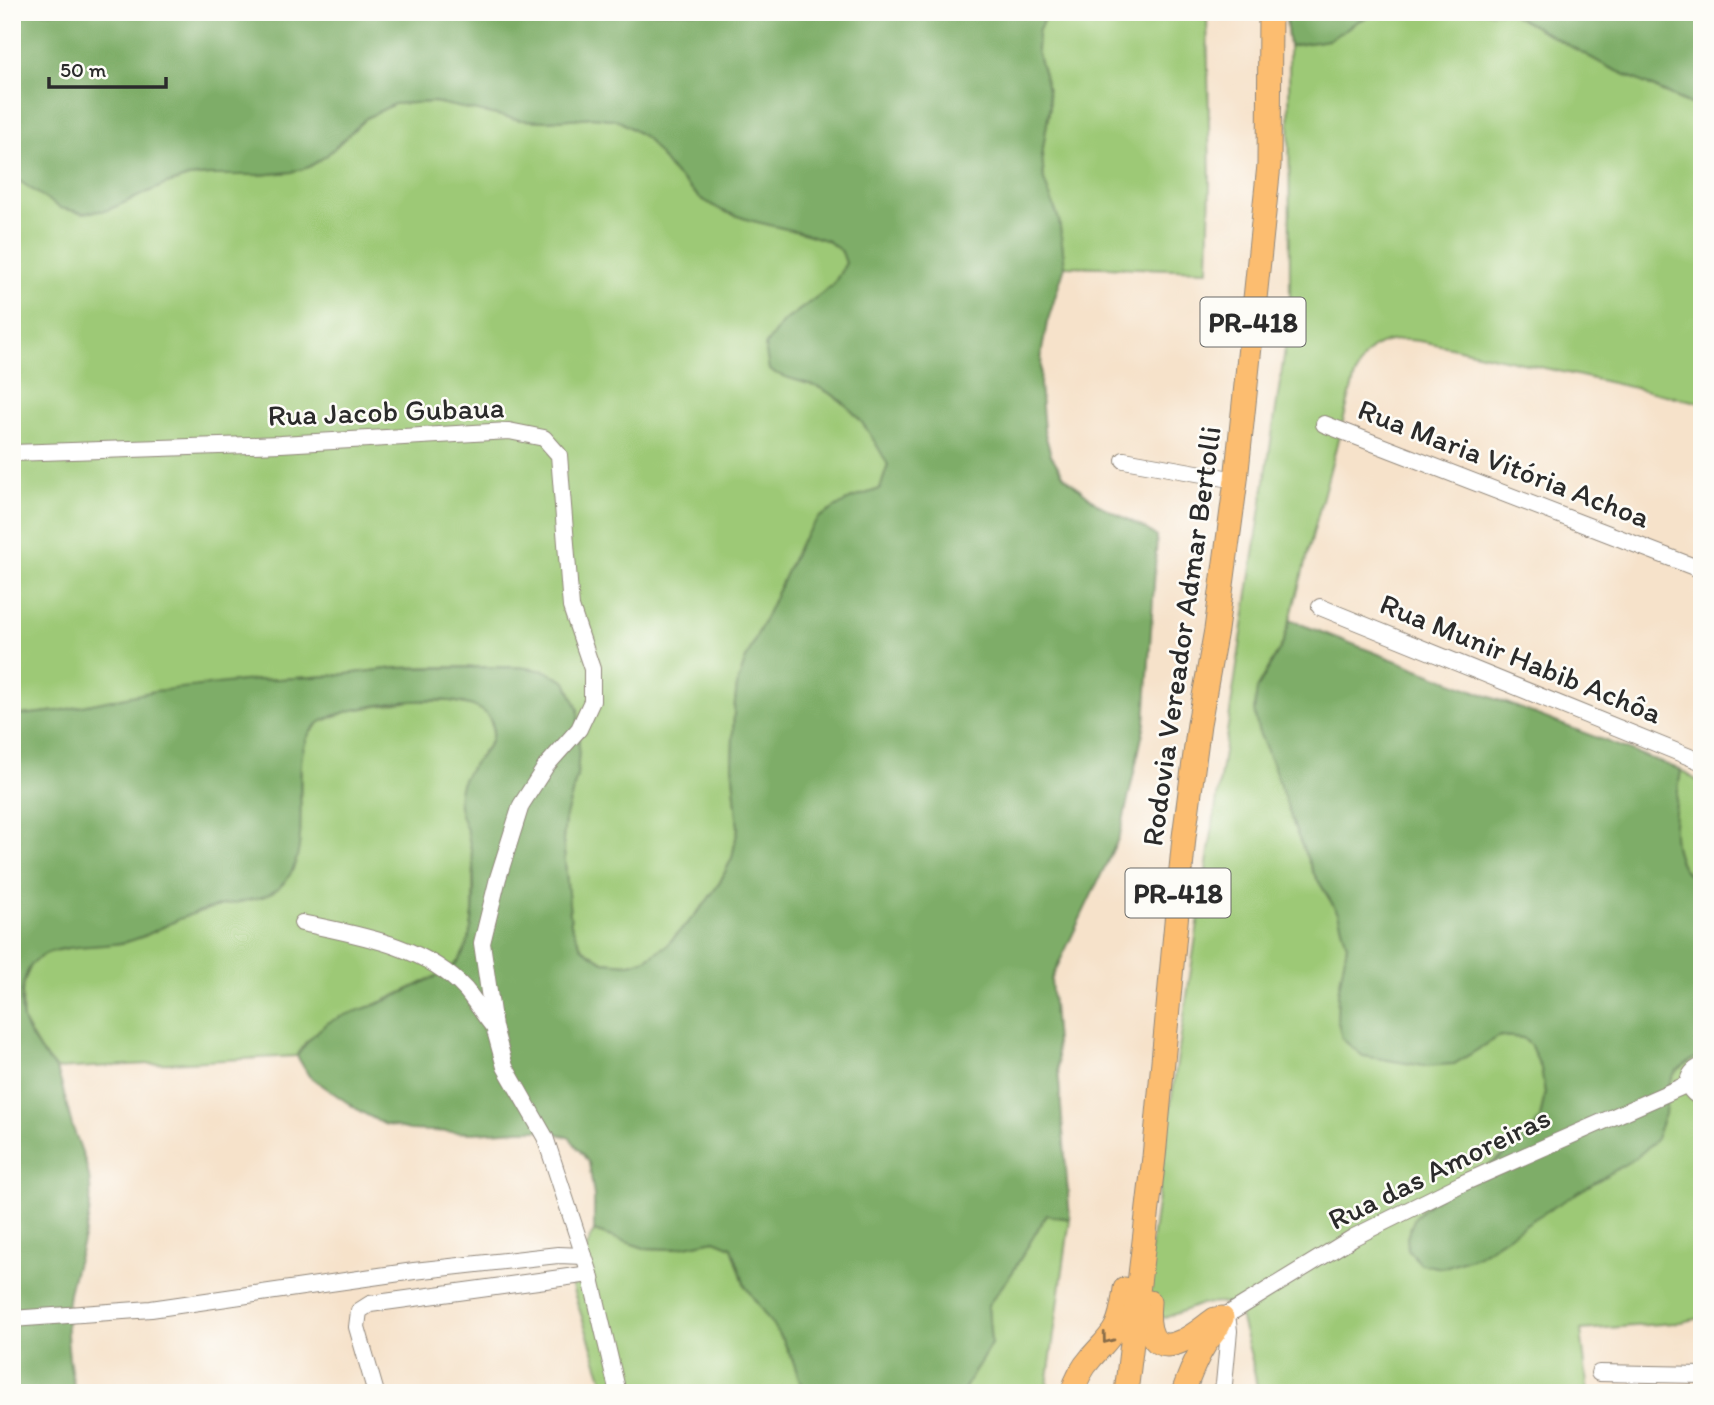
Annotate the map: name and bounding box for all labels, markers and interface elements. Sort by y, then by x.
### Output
scale bar [49,46,166,90]
text: 50 m [60,57,107,82]
road number: PR-418 [1200,298,1306,346]
street label: Rua Jacob Gubaua [267,388,505,434]
street label: Rua Maria Vitória Achoa [1353,390,1655,536]
street label: Rodovia Vereador Admar Bertolli [1133,424,1229,848]
street label: Rua Munir Habib Achôa [1375,585,1668,732]
road number: PR-418 [1126,868,1230,917]
street label: Rua das Amoreiras [1322,1098,1556,1238]
one-way arrow [1102,1331,1115,1344]

